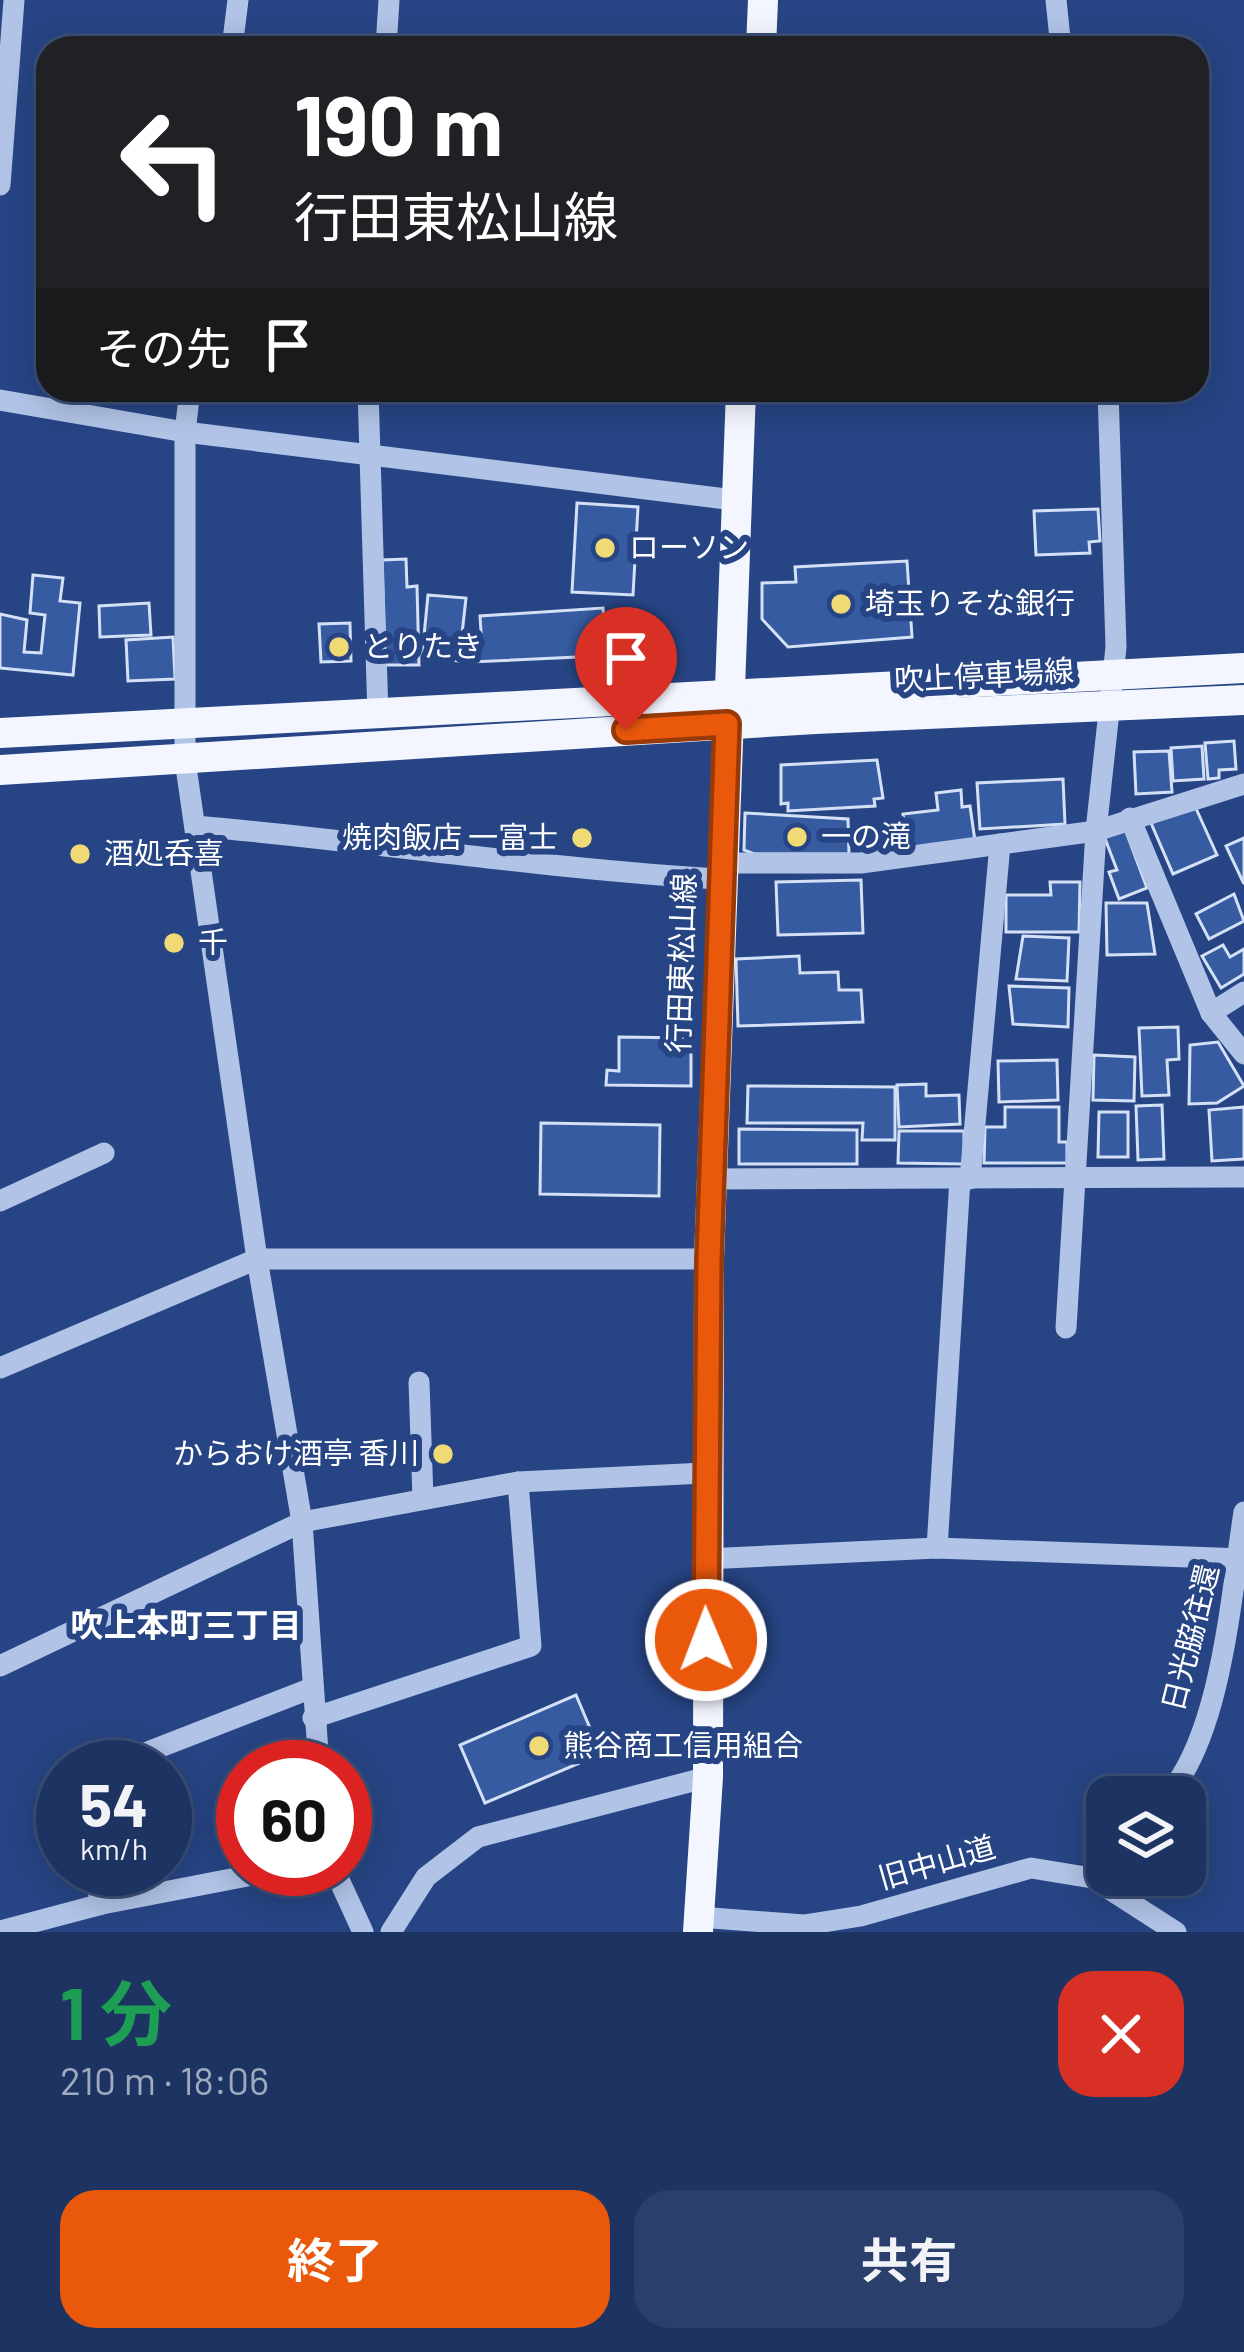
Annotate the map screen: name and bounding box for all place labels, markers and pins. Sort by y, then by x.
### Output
place label: ローソン [629,528,749,564]
marker: ローソン [592,535,618,561]
place label: 埼玉りそな銀行 [865,584,1075,620]
marker: 埼玉りそな銀行 [828,591,854,617]
pin [575,607,677,730]
place label: とりたき [363,627,483,663]
marker: とりたき [326,634,352,660]
place label: 一の滝 [821,817,911,853]
place label: 焼肉飯店 一富士 [342,818,558,854]
marker: 一の滝 [784,824,810,850]
marker: 焼肉飯店 一富士 [569,825,595,851]
place label: 酒処呑喜 [104,834,224,870]
marker: 酒処呑喜 [67,841,93,867]
place label: 千 [198,923,228,959]
marker: 千 [161,930,187,956]
place label: からおけ酒亭 香川 [173,1434,419,1470]
marker: からおけ酒亭 香川 [430,1441,456,1467]
place label: 熊谷商工信用組合 [563,1726,803,1762]
marker: 熊谷商工信用組合 [526,1733,552,1759]

